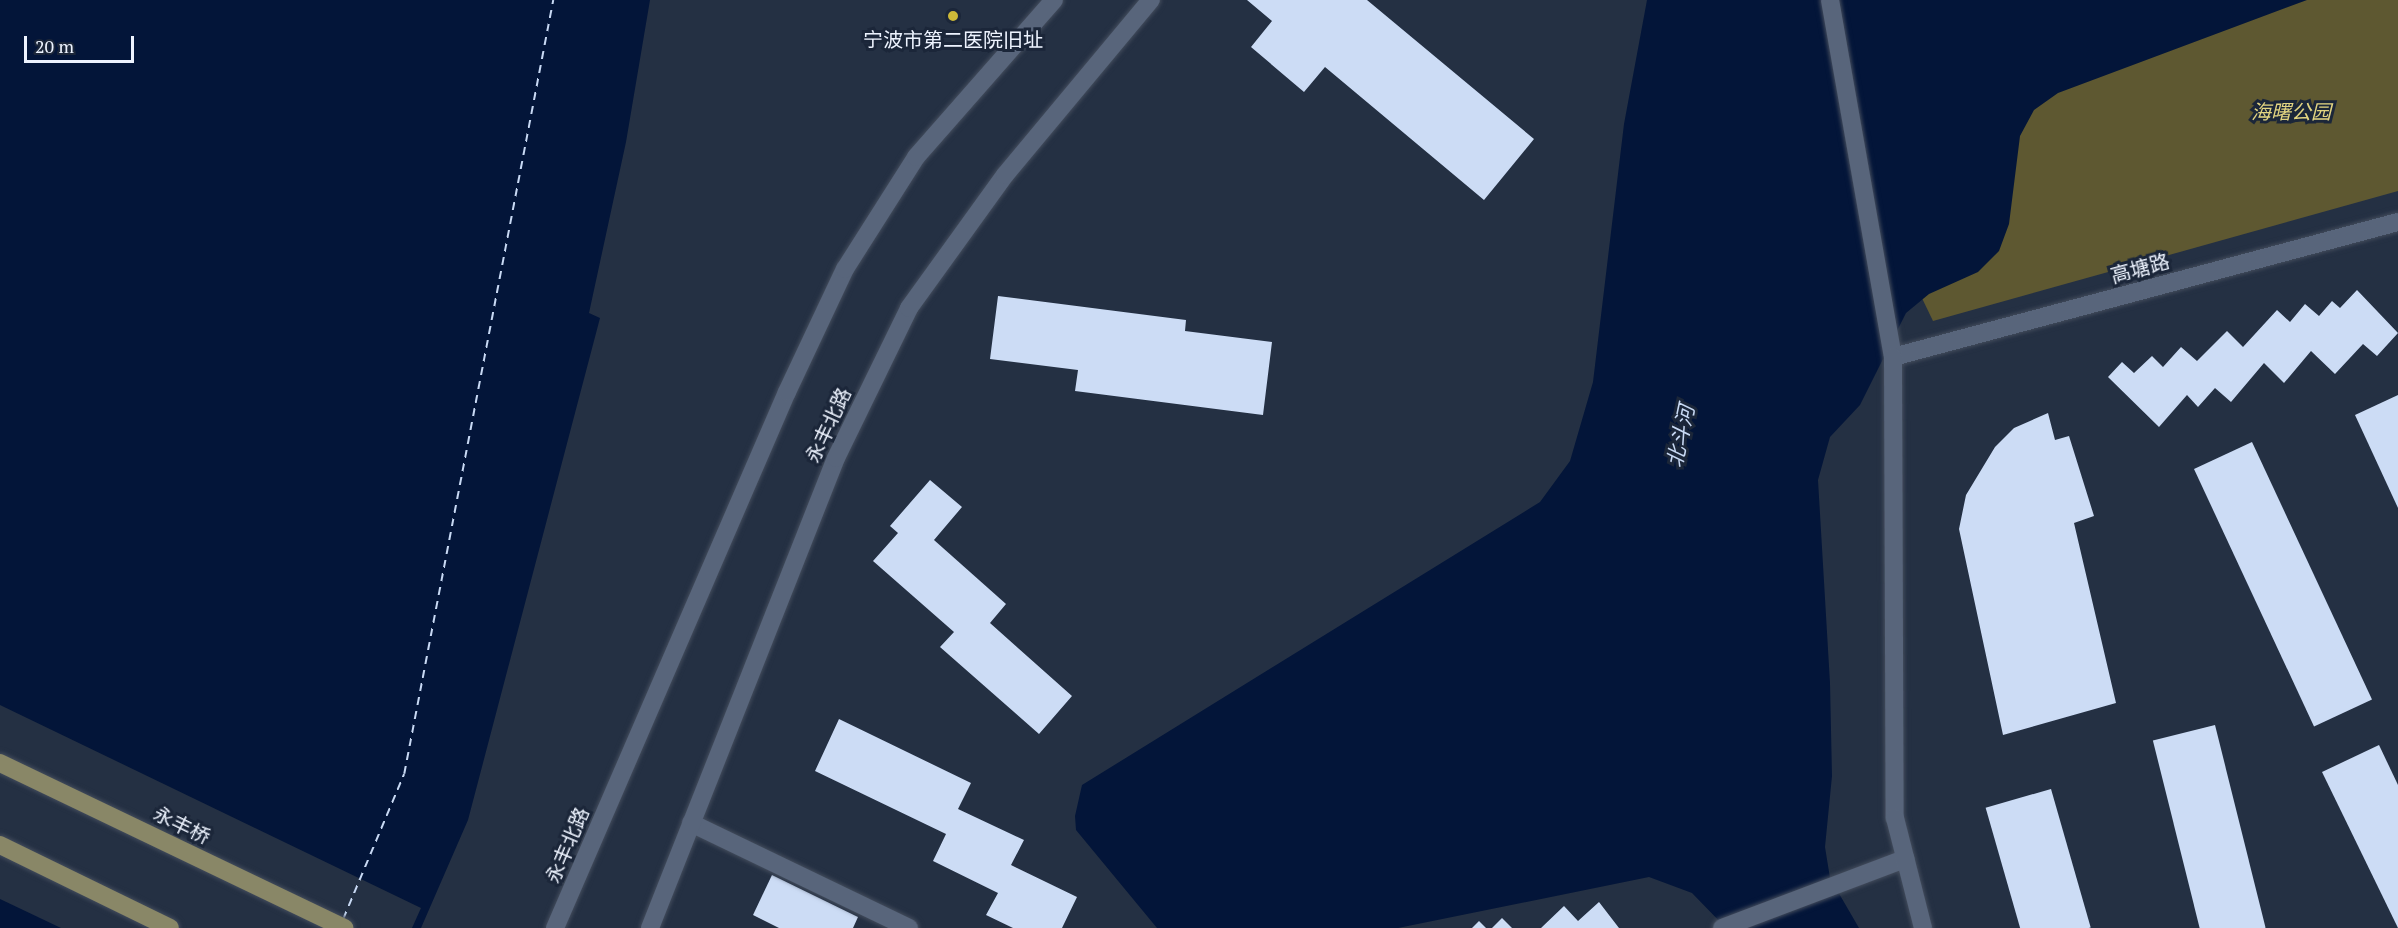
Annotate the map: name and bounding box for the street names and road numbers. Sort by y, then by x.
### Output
street label: 高塘路 [2108,249,2172,287]
street label: 永丰北路 [800,384,856,466]
street label: 永丰桥 [150,801,214,849]
street label: 永丰北路 [540,803,594,887]

